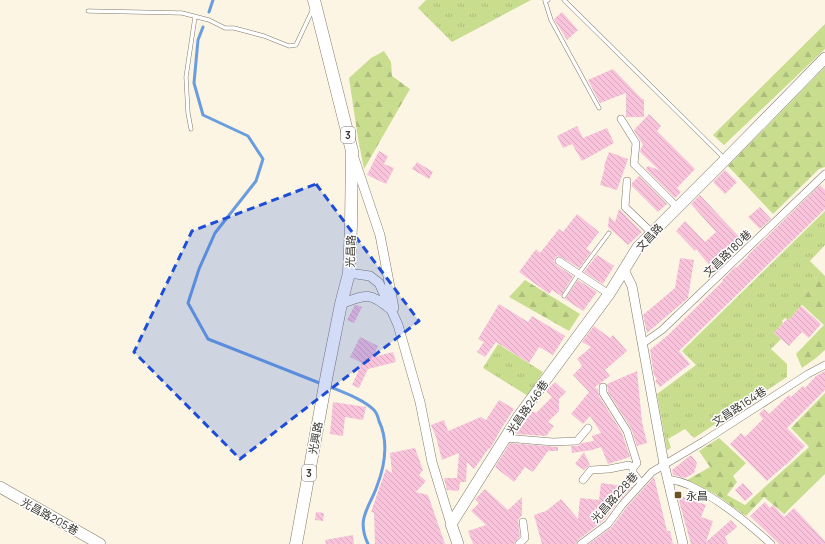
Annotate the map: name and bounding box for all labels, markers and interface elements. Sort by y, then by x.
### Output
road number: 3 [341,127,355,143]
street label: 文昌路 [632,220,666,254]
street label: 文昌路180巷 [700,226,754,280]
street label: 光昌路 [342,234,358,268]
street label: 光昌路246巷 [503,377,551,437]
street label: 文昌路164巷 [709,383,769,429]
street label: 光興路 [305,420,325,456]
road number: 3 [302,465,316,481]
street label: 光昌路228巷 [587,469,641,525]
place label: 永昌 [686,488,708,503]
marker: 永昌 [673,490,683,500]
street label: 光昌路205巷 [19,494,81,538]

